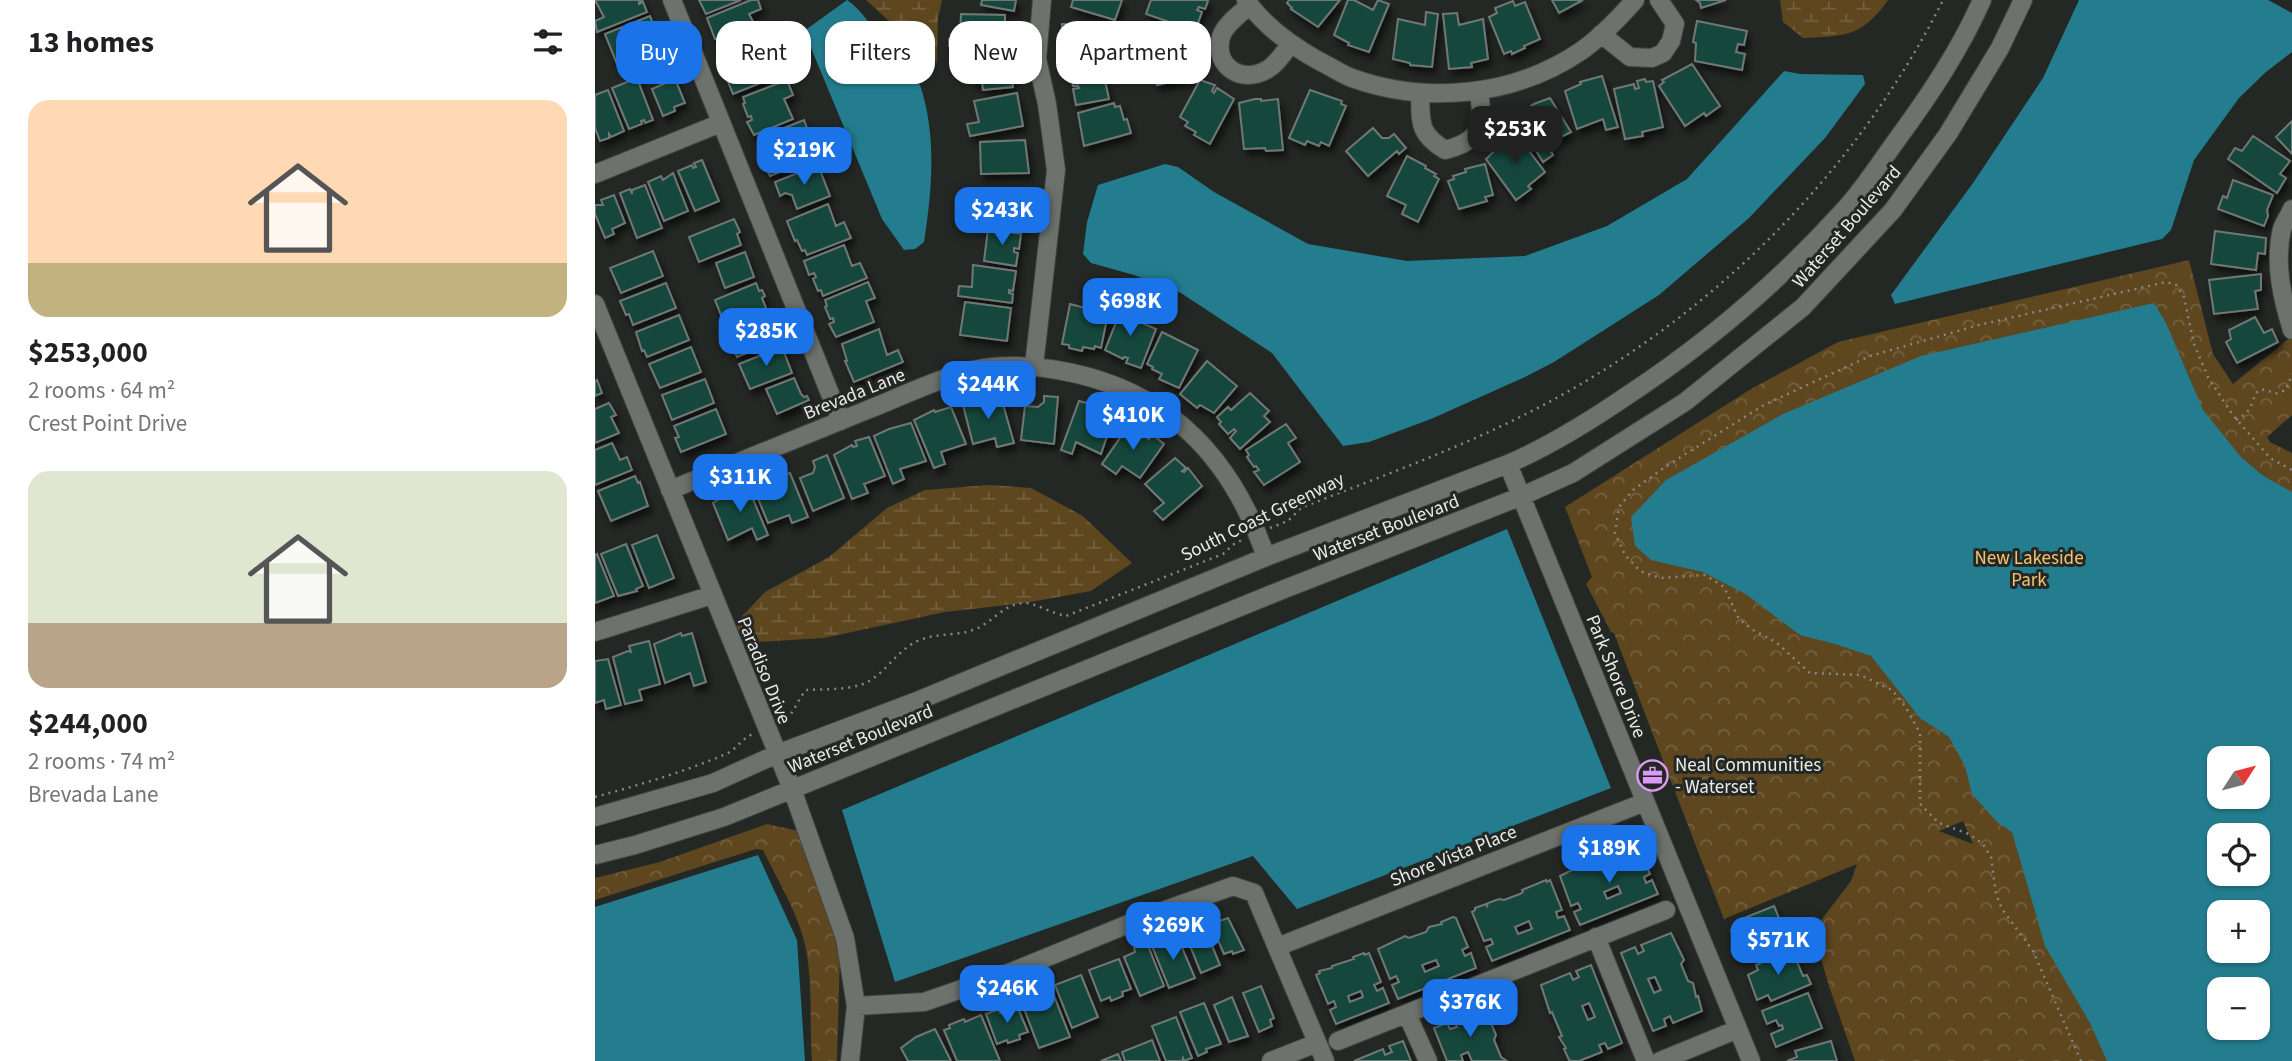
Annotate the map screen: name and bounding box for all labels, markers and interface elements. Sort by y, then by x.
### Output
text: 13 homes [28,21,154,64]
chip: Buy [616,21,702,84]
chip: Rent [716,21,811,84]
chip: Filters [825,21,935,84]
chip: New [949,21,1042,84]
chip: Apartment [1056,21,1211,84]
icon: filters [529,23,567,61]
pin: $253K [1466,106,1564,166]
text: $253K [1484,112,1546,145]
pin: $219K [755,128,853,187]
text: $219K [773,133,835,166]
icon: home [235,145,361,271]
street label: Waterset Boulevard [1786,160,1908,294]
pin: $243K [953,188,1051,247]
text: $243K [971,193,1033,226]
pin: $698K [1081,278,1179,338]
text: $698K [1099,284,1161,317]
pin: $285K [717,308,815,368]
text: $285K [735,314,797,347]
text: $253,000 [28,331,148,374]
street label: Brevada Lane [800,362,910,427]
pin: $244K [939,362,1037,421]
text: $244K [957,367,1019,400]
text: 2 rooms · 64 m² [28,374,175,407]
pin: $410K [1084,392,1182,452]
text: $410K [1102,398,1164,431]
text: Crest Point Drive [28,407,187,440]
pin: $311K [691,454,789,514]
text: $311K [709,460,771,493]
street label: South Coast Greenway [1176,466,1349,569]
street label: Waterset Boulevard [1310,488,1464,569]
icon: home [235,516,361,642]
park label: New Lakeside Park [1974,545,2084,594]
street label: Park Shore Drive [1579,611,1653,742]
street label: Paradiso Drive [730,613,797,728]
street label: Waterset Boulevard [784,698,937,781]
text: $244,000 [28,702,148,745]
text: 2 rooms · 74 m² [28,745,175,778]
north arrow [2207,746,2270,808]
map controls [2207,746,2270,1040]
place label: Neal Communities - Waterset [1675,752,1821,801]
office icon: Neal Communities - Waterset [1635,758,1669,792]
text: Brevada Lane [28,778,158,811]
street label: Shore Vista Place [1386,819,1521,894]
button: locate [2207,823,2270,886]
pin: $189K [1560,826,1658,885]
text: $189K [1578,831,1640,864]
button: + [2207,900,2270,963]
pin: $269K [1124,902,1222,962]
text: $269K [1142,908,1204,941]
pin: $571K [1729,918,1827,977]
text: $571K [1747,923,1809,956]
pin: $246K [958,965,1056,1025]
text: $246K [976,971,1038,1004]
button: − [2207,977,2270,1040]
pin: $376K [1421,979,1519,1039]
text: $376K [1439,985,1501,1018]

